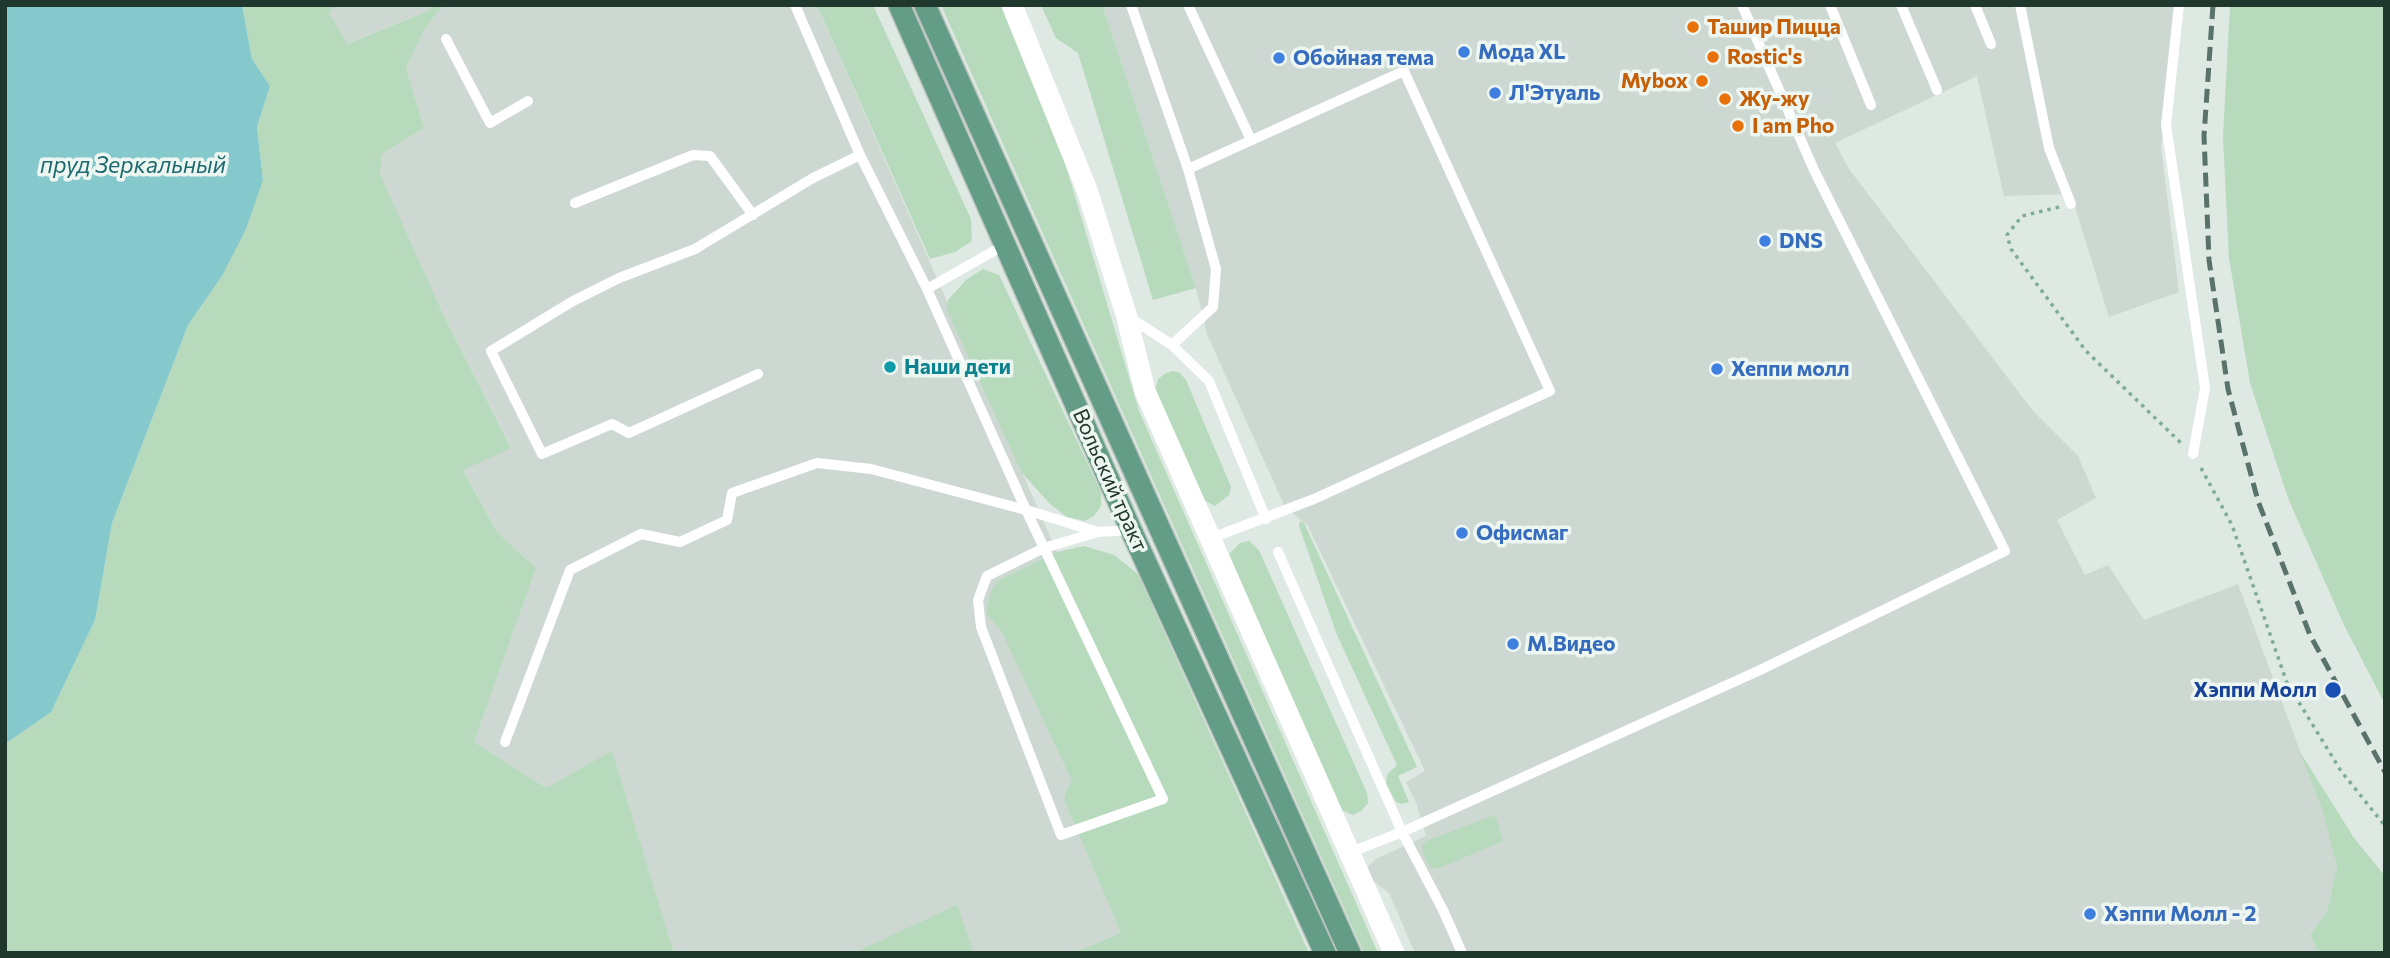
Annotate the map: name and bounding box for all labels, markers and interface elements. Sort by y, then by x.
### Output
place label: Ташир Пицца [1707,14,1841,40]
marker: Ташир Пицца [1685,19,1701,35]
place label: Мода XL [1478,39,1566,65]
marker: Мода XL [1456,44,1472,60]
place label: Rostic's [1727,44,1802,70]
place label: Обойная тема [1293,45,1434,71]
marker: Rostic's [1705,49,1721,65]
marker: Обойная тема [1271,50,1287,66]
place label: Mybox [1621,68,1688,94]
marker: Mybox [1694,73,1710,89]
place label: Л'Этуаль [1509,80,1600,106]
marker: Л'Этуаль [1487,85,1503,101]
place label: Жу-жу [1739,86,1810,112]
marker: Жу-жу [1717,91,1733,107]
place label: I am Pho [1752,113,1834,139]
marker: I am Pho [1730,118,1746,134]
water label: пруд Зеркальный [40,151,226,179]
place label: DNS [1779,228,1823,254]
marker: DNS [1757,233,1773,249]
place label: Наши дети [904,354,1011,380]
place label: Хеппи молл [1731,356,1850,382]
marker: Наши дети [882,359,898,375]
marker: Хеппи молл [1709,361,1725,377]
street label: Вольский тракт [1067,405,1153,555]
place label: Офисмаг [1476,520,1568,546]
marker: Офисмаг [1454,525,1470,541]
place label: М.Видео [1527,631,1615,657]
marker: М.Видео [1505,636,1521,652]
place label: Хэппи Молл [2193,677,2317,703]
marker: Хэппи Молл [2323,680,2343,700]
place label: Хэппи Молл - 2 [2104,901,2256,927]
marker: Хэппи Молл - 2 [2082,906,2098,922]

